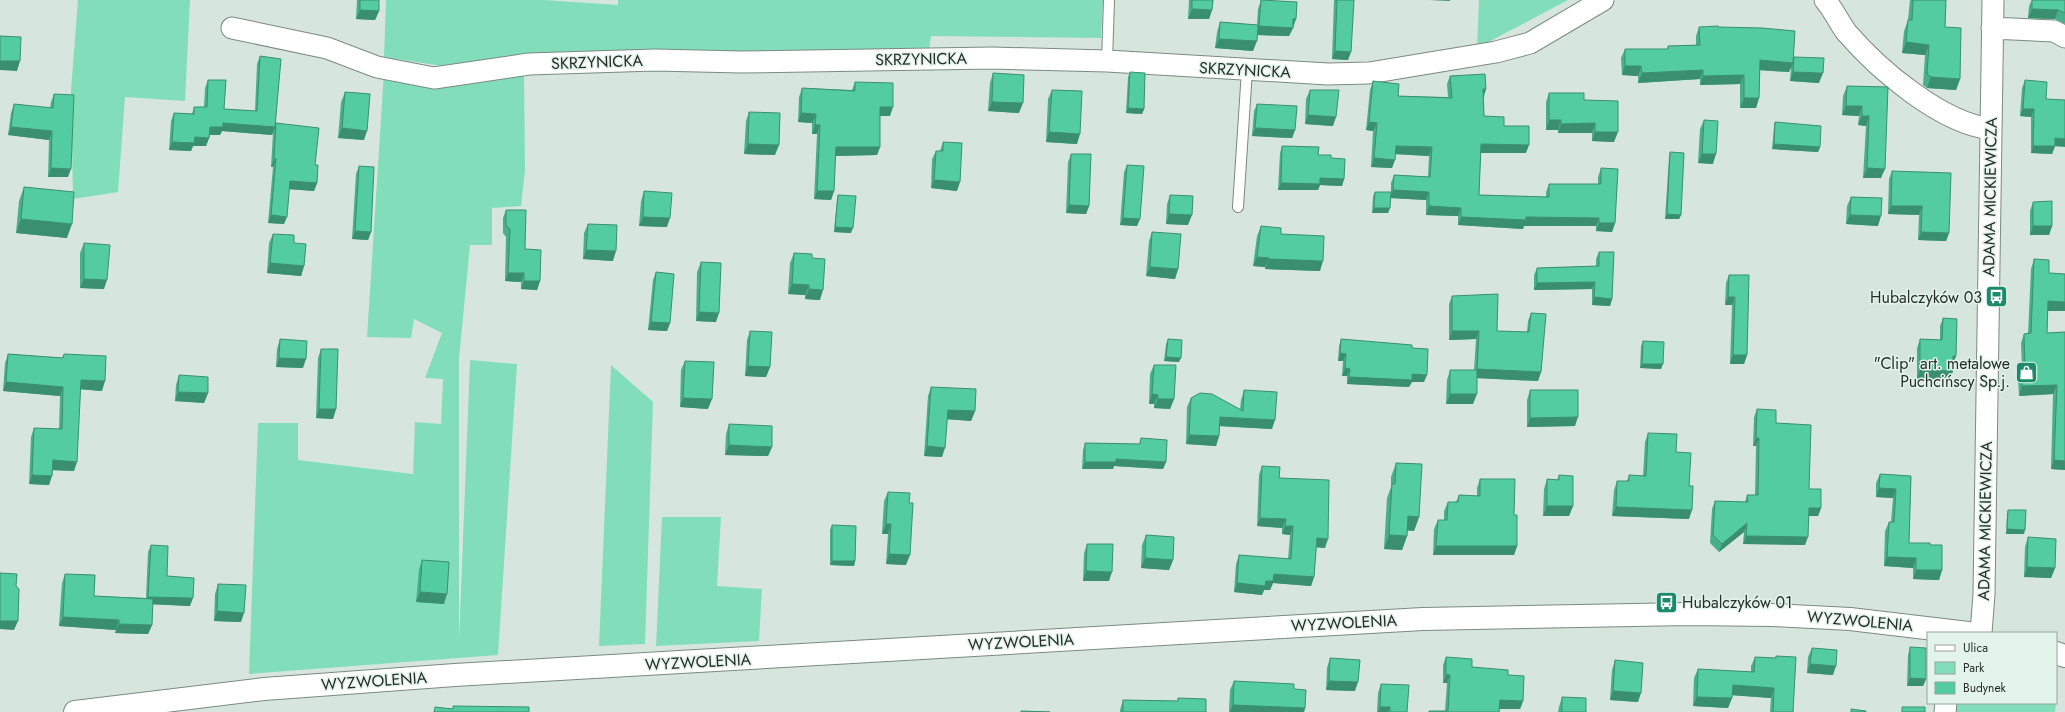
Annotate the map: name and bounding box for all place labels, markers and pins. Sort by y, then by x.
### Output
bus stop icon: Hubalczyków 03 [1984,284,2010,310]
place label: Hubalczyków 03 [1870,286,1982,309]
place label: "Clip" art. metalowe Puchcińscy Sp.j. [1873,352,2010,393]
shop icon: "Clip" art. metalowe Puchcińscy Sp.j. [2013,359,2039,385]
bus stop icon: Hubalczyków 01 [1654,589,1680,615]
place label: Hubalczyków 01 [1682,591,1792,614]

